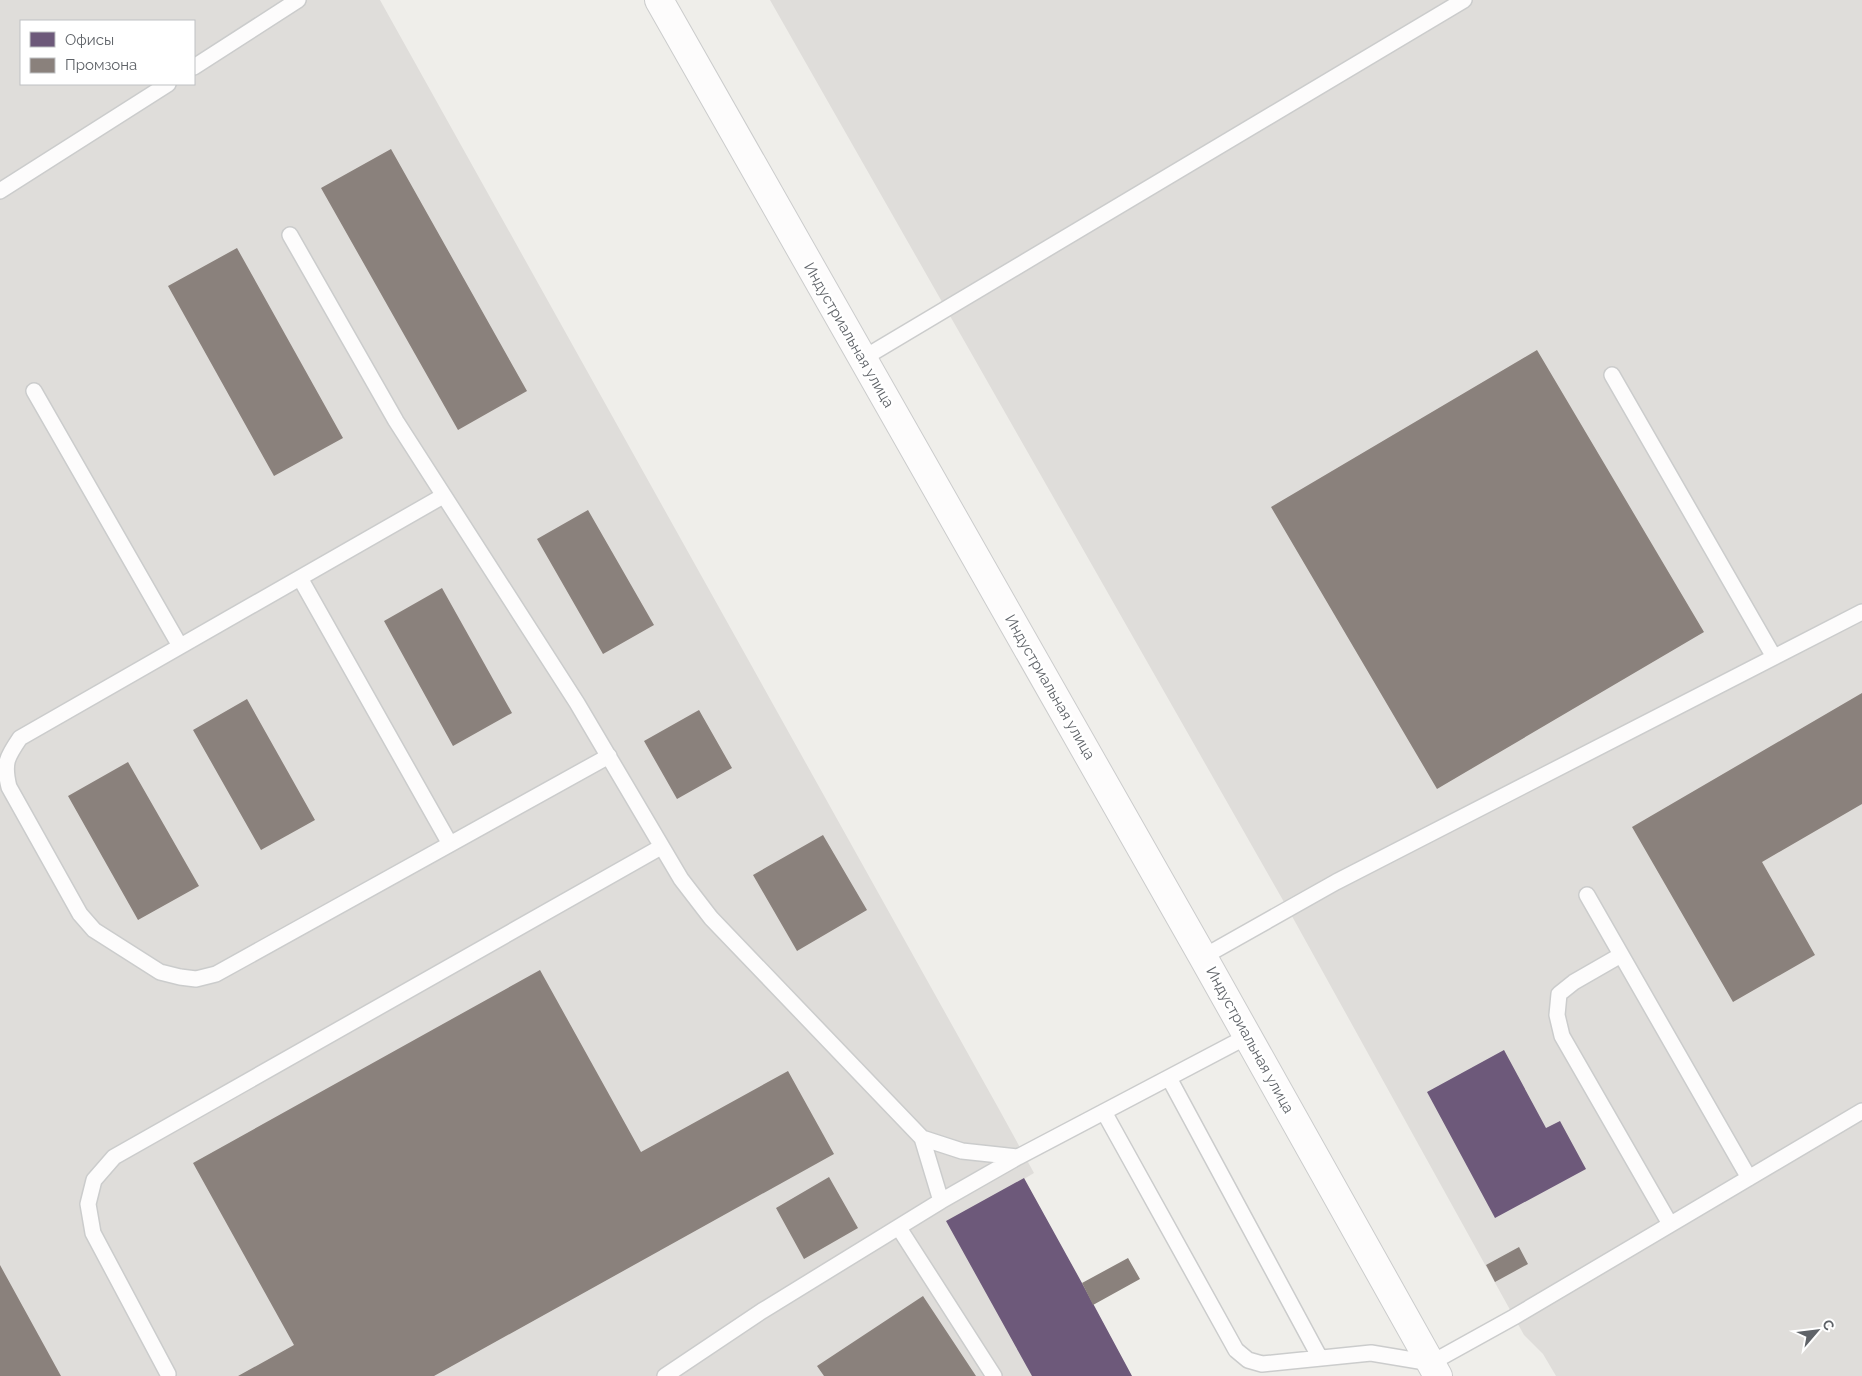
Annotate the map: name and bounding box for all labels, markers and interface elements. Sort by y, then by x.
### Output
legend [20,20,195,85]
text: Офисы [65,31,114,49]
text: Промзона [65,56,137,74]
street label: Индустриальная улица [800,259,898,411]
street label: Индустриальная улица [1001,611,1099,763]
street label: Индустриальная улица [1202,964,1298,1116]
north arrow [1792,1306,1842,1356]
text: С [1819,1317,1838,1333]

